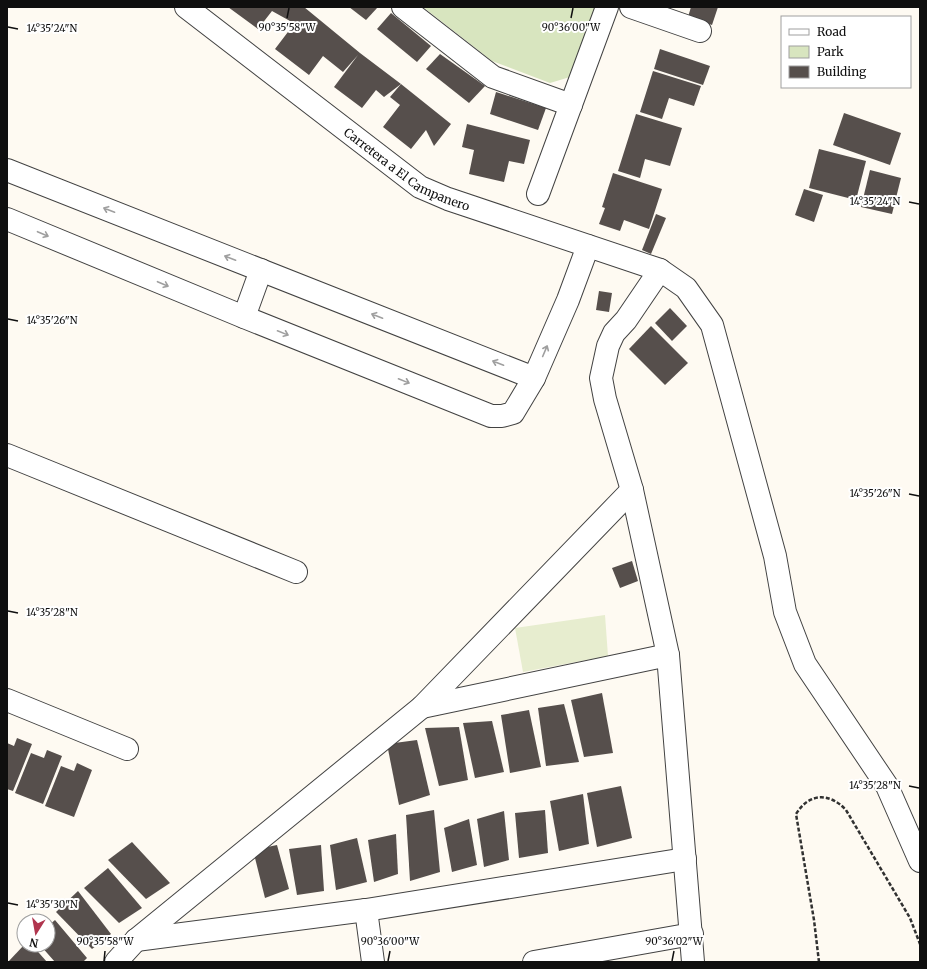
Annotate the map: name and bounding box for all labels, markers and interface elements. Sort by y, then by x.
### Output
legend [781,16,911,88]
text: 90°35'58"W [259,21,316,34]
text: 90°36'00"W [542,21,601,34]
text: 14°35'24"N [27,22,77,35]
text: Road [817,24,846,39]
text: Park [817,44,844,59]
text: Building [817,64,867,79]
street label: Carretera a El Campanero [341,124,472,213]
text: 14°35'24"N [850,195,900,208]
one-way arrow [103,206,115,214]
one-way arrow [37,231,49,238]
one-way arrow [224,254,236,262]
one-way arrow [157,280,169,288]
one-way arrow [371,311,383,319]
text: 14°35'26"N [27,314,78,327]
one-way arrow [277,330,289,338]
one-way arrow [542,346,550,358]
one-way arrow [492,359,504,367]
one-way arrow [398,378,410,386]
text: 14°35'26"N [850,487,901,500]
text: 14°35'28"N [26,606,78,619]
text: 14°35'28"N [849,779,901,792]
text: 14°35'30"N [26,898,78,911]
north arrow [16,913,56,953]
text: N [28,935,40,951]
text: 90°35'58"W [77,935,134,948]
text: 90°36'00"W [361,935,420,948]
text: 90°36'02"W [645,935,704,948]

